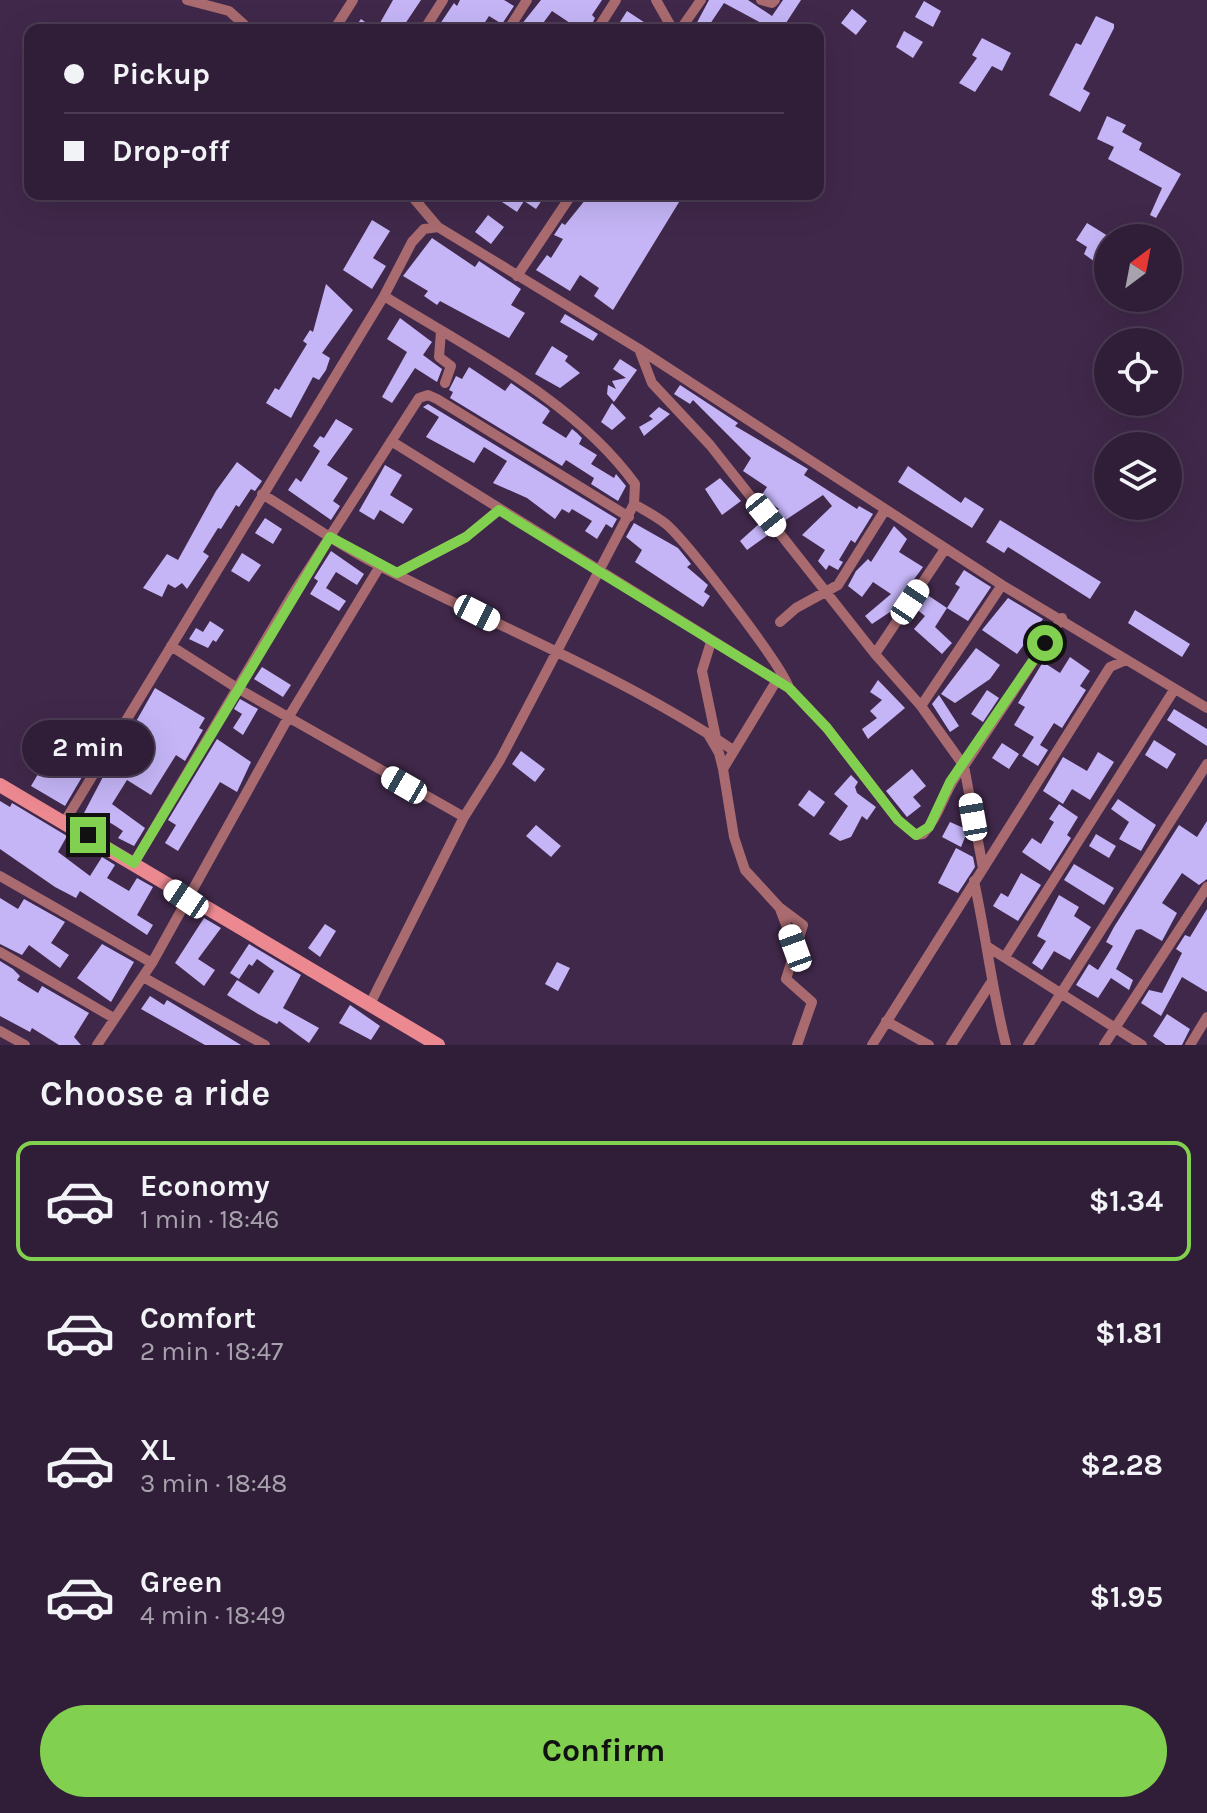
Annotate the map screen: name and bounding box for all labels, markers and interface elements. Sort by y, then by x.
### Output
text: Pickup [112,56,210,92]
text: Drop-off [112,133,230,169]
north arrow [1094,224,1182,312]
map controls [1094,224,1182,520]
button: locate [1094,328,1182,416]
button: layers [1094,432,1182,520]
car [742,489,790,541]
car [887,575,933,629]
car [450,591,504,635]
route start [1027,625,1063,661]
callout: 2 min [22,719,154,775]
text: 2 min [52,732,124,763]
car [377,763,431,807]
car [957,791,989,843]
route end [70,817,106,853]
car [159,876,213,922]
car [776,921,814,975]
text: Choose a ride [40,1072,270,1114]
icon: car [44,1165,116,1237]
text: Economy [140,1168,270,1204]
text: $1.34 [1089,1183,1163,1219]
text: 1 min · 18:46 [140,1204,280,1235]
icon: car [44,1297,116,1369]
text: Comfort [140,1300,256,1336]
text: $1.81 [1095,1315,1163,1351]
text: 2 min · 18:47 [140,1336,283,1367]
icon: car [44,1429,116,1501]
text: XL [140,1432,175,1468]
text: $2.28 [1080,1447,1163,1483]
text: 3 min · 18:48 [140,1468,287,1499]
icon: car [44,1561,116,1633]
text: Green [140,1564,223,1600]
text: $1.95 [1089,1579,1163,1615]
text: 4 min · 18:49 [140,1600,286,1631]
button: Confirm [40,1705,1167,1797]

